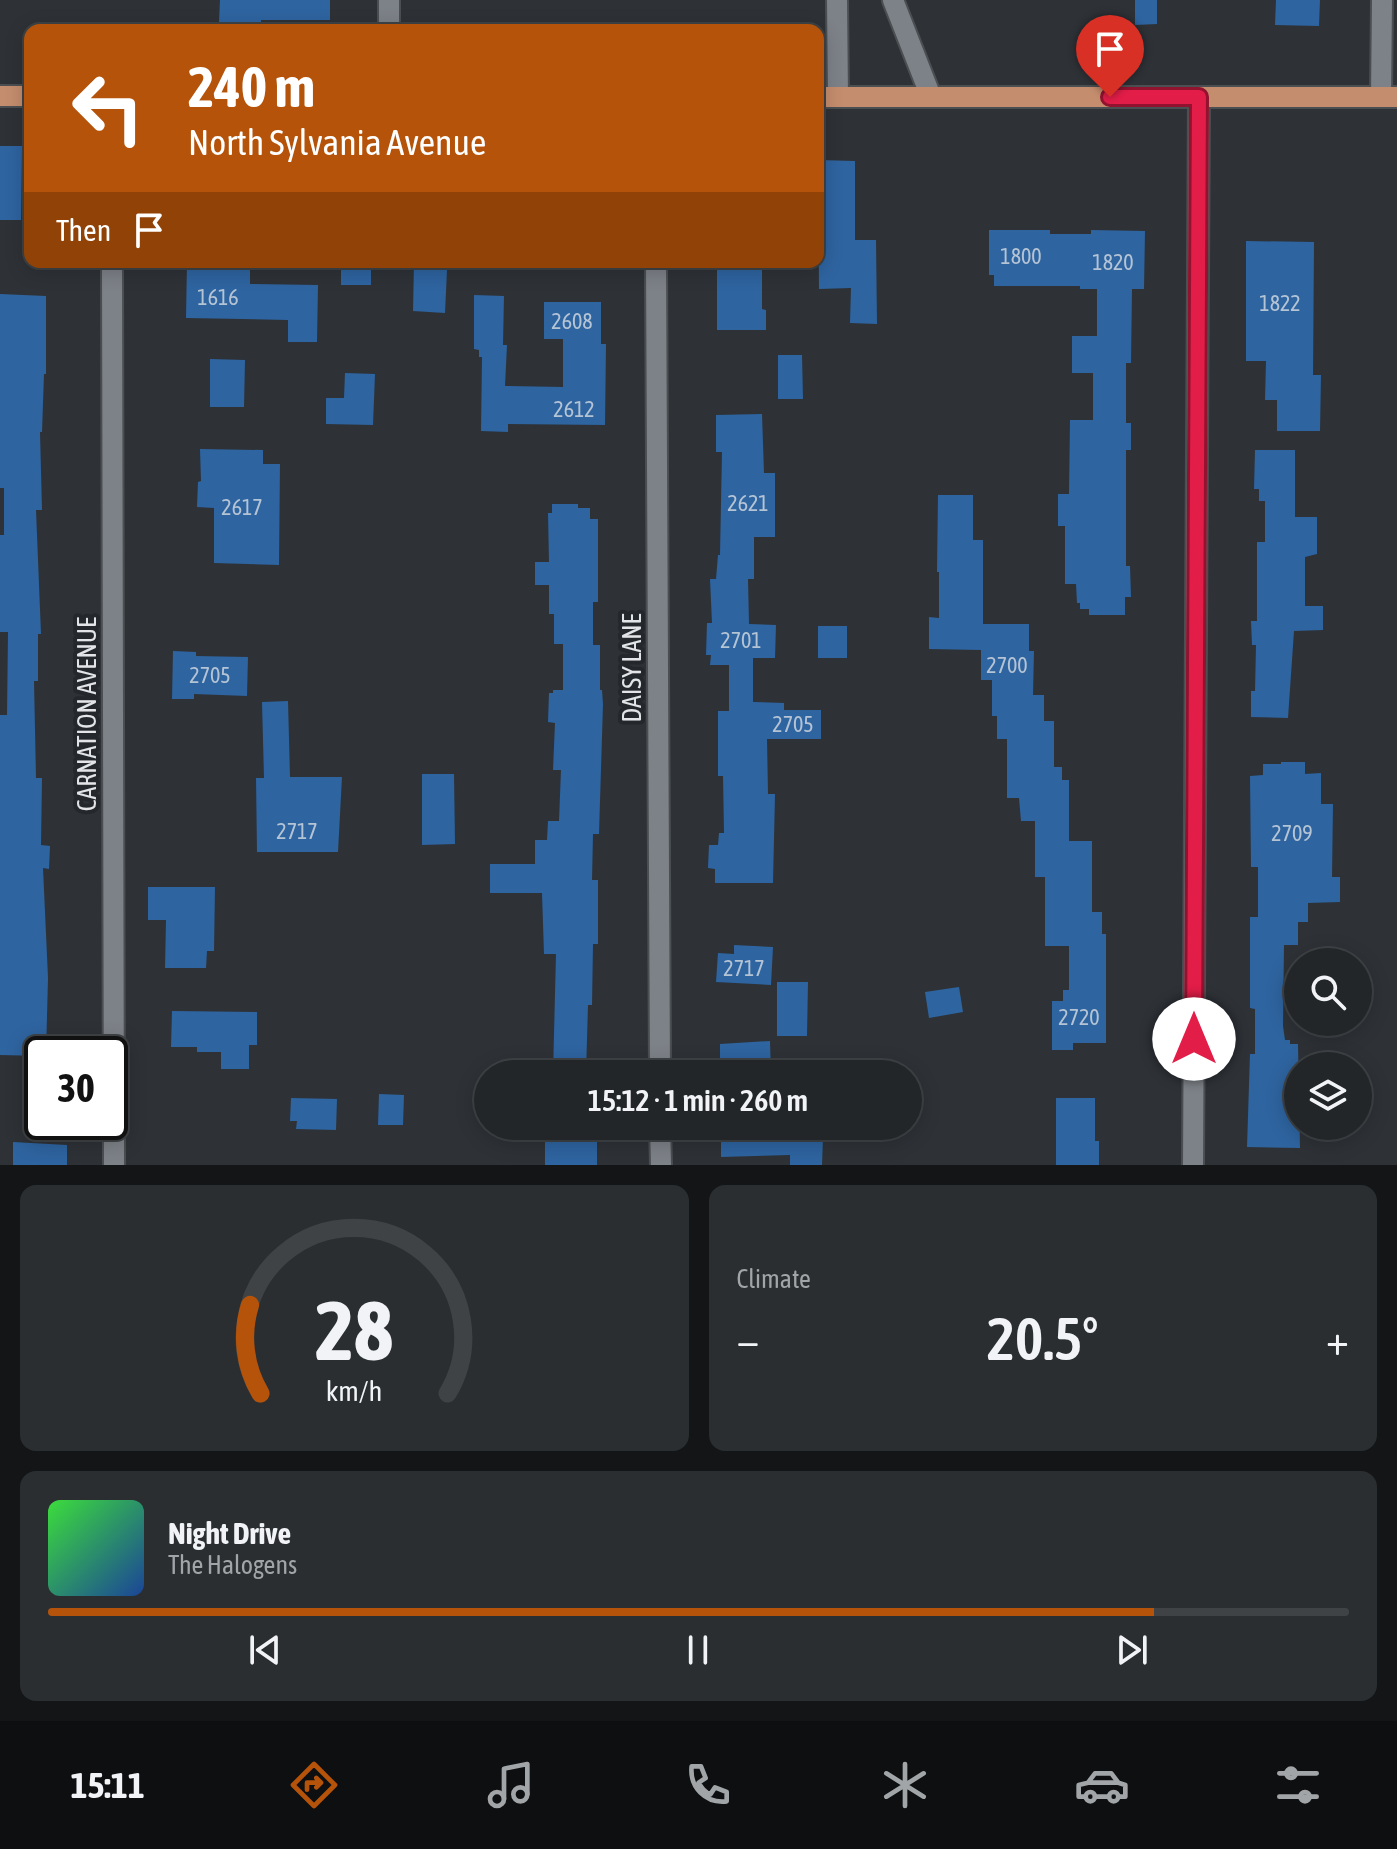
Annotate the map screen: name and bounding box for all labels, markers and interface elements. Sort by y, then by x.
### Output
pin [1076,15,1144,97]
icon: arrive [1088,27,1132,71]
text: 240 m [188,55,315,119]
icon: left [56,56,160,160]
text: North Sylvania Avenue [188,121,486,163]
icon: arrive [127,208,171,252]
text: Then [56,213,111,247]
house number: 1800 [1000,243,1042,269]
house number: 1820 [1092,249,1134,275]
house number: 1616 [197,284,239,310]
house number: 1822 [1259,290,1301,316]
house number: 2608 [551,308,593,334]
house number: 2612 [553,396,595,422]
house number: 2621 [727,490,769,516]
house number: 2617 [221,494,263,520]
street label: DAISY LANE [617,613,647,723]
street label: CARNATION AVENUE [72,617,102,811]
house number: 2701 [720,627,762,653]
house number: 2700 [986,652,1028,678]
house number: 2705 [189,662,231,688]
house number: 2705 [772,711,814,737]
house number: 2717 [276,818,318,844]
house number: 2709 [1271,820,1313,846]
map controls [1284,948,1372,1140]
button: search [1284,948,1372,1036]
house number: 2717 [723,955,765,981]
position arrow [1152,997,1236,1081]
house number: 2720 [1058,1004,1100,1030]
speed limit sign: 30 [24,1036,128,1140]
button: layers [1284,1052,1372,1140]
text: 15:12 · 1 min · 260 m [588,1083,808,1117]
text: Climate [737,1264,811,1294]
text: 28 [315,1282,393,1378]
text: 20.5° [987,1304,1099,1373]
text: − [737,1314,759,1364]
text: + [1326,1314,1349,1364]
text: km/h [326,1374,383,1407]
text: Night Drive [168,1516,291,1550]
text: The Halogens [168,1550,297,1580]
icon: previous [243,1628,287,1672]
icon: pause [676,1628,720,1672]
icon: next [1110,1628,1154,1672]
icon: directions [286,1757,342,1813]
icon: music [483,1757,539,1813]
icon: phone [680,1757,736,1813]
icon: climate [877,1757,933,1813]
icon: car [1074,1757,1130,1813]
icon: filters [1270,1757,1326,1813]
text: 15:11 [70,1764,145,1806]

